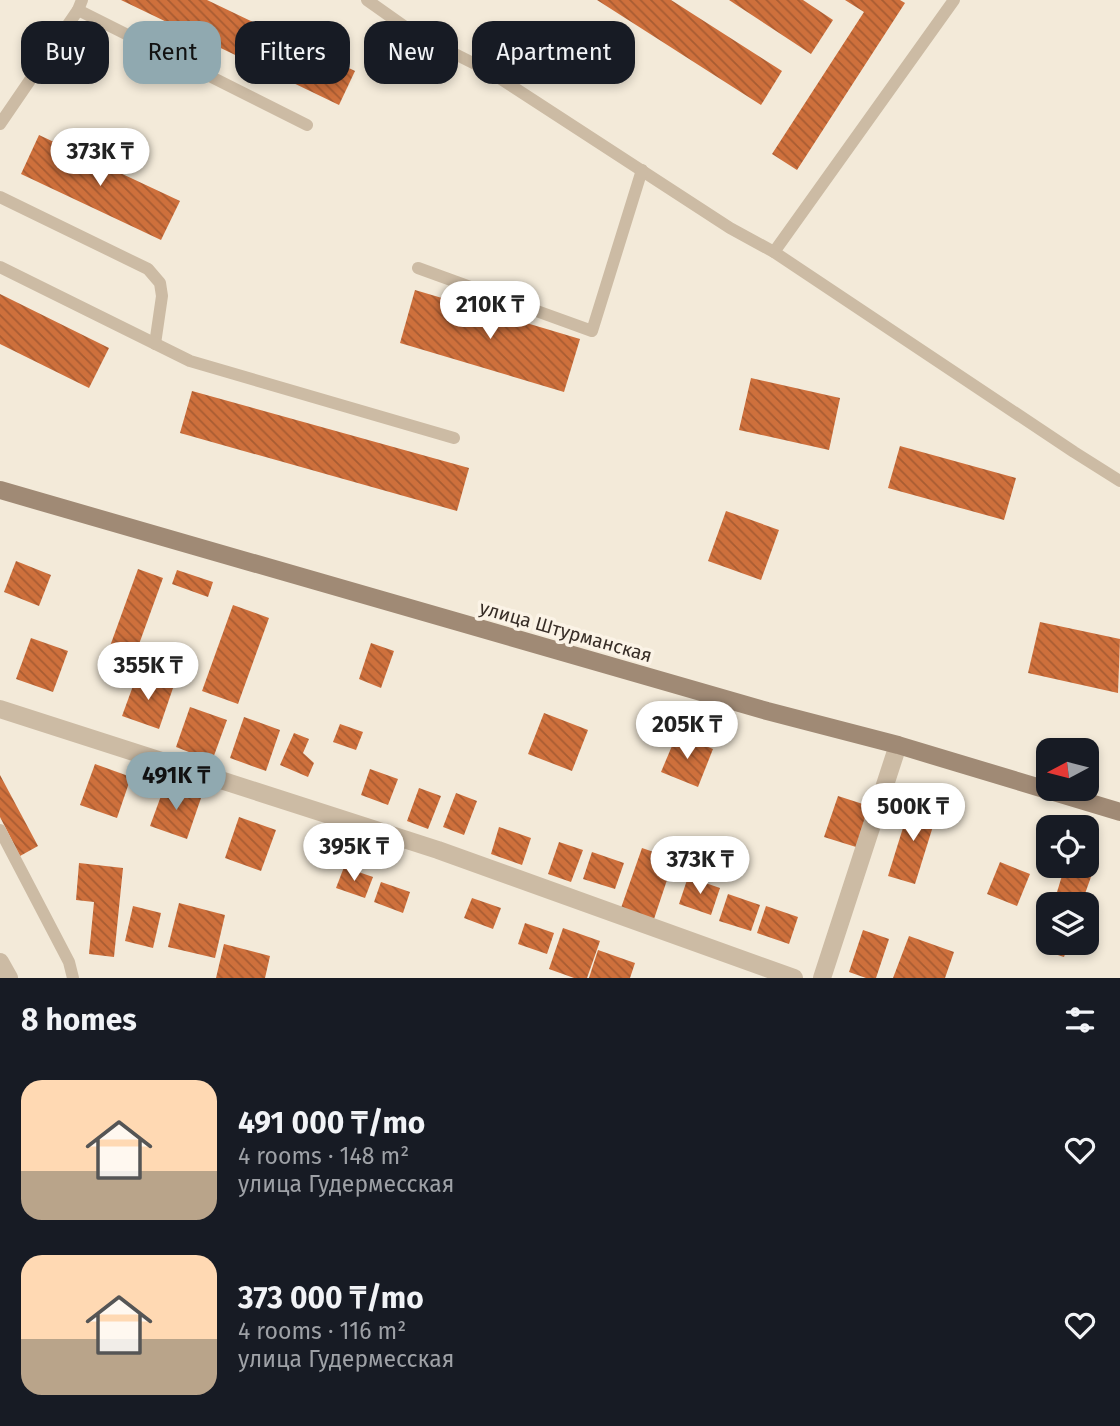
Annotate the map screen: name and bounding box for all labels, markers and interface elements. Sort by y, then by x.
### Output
chip: Buy [21,21,109,84]
chip: Rent [123,21,221,84]
chip: Filters [235,21,350,84]
chip: New [364,21,458,84]
chip: Apartment [472,21,635,84]
pin: 373K ₸ [43,128,157,188]
text: 373K ₸ [67,137,133,165]
pin: 210K ₸ [433,282,547,341]
text: 210K ₸ [456,290,524,318]
street label: улица Штурманская [477,596,655,667]
pin: 355K ₸ [91,642,205,702]
text: 355K ₸ [113,651,183,679]
pin: 205K ₸ [630,702,744,761]
text: 205K ₸ [652,710,722,738]
north arrow [1036,738,1099,802]
map controls [1036,738,1099,955]
pin: 491K ₸ [119,752,233,812]
text: 491K ₸ [142,761,210,789]
pin: 500K ₸ [856,784,970,843]
text: 500K ₸ [877,792,949,820]
button: locate [1036,815,1099,878]
pin: 395K ₸ [297,824,411,883]
text: 395K ₸ [319,832,389,860]
pin: 373K ₸ [643,836,757,896]
text: 373K ₸ [667,845,733,873]
button: layers [1036,892,1099,955]
icon: filters [1061,1001,1099,1039]
text: 8 homes [21,1002,137,1038]
text: 491 000 ₸/mo [238,1105,425,1141]
icon: home [77,1108,161,1192]
icon: heart [1061,1131,1099,1169]
text: 4 rooms · 148 m² [238,1142,409,1170]
text: улица Гудермесская [238,1170,454,1198]
text: 373 000 ₸/mo [238,1280,424,1316]
icon: home [77,1283,161,1367]
icon: heart [1061,1306,1099,1344]
text: 4 rooms · 116 m² [238,1317,406,1345]
text: улица Гудермесская [238,1345,454,1373]

